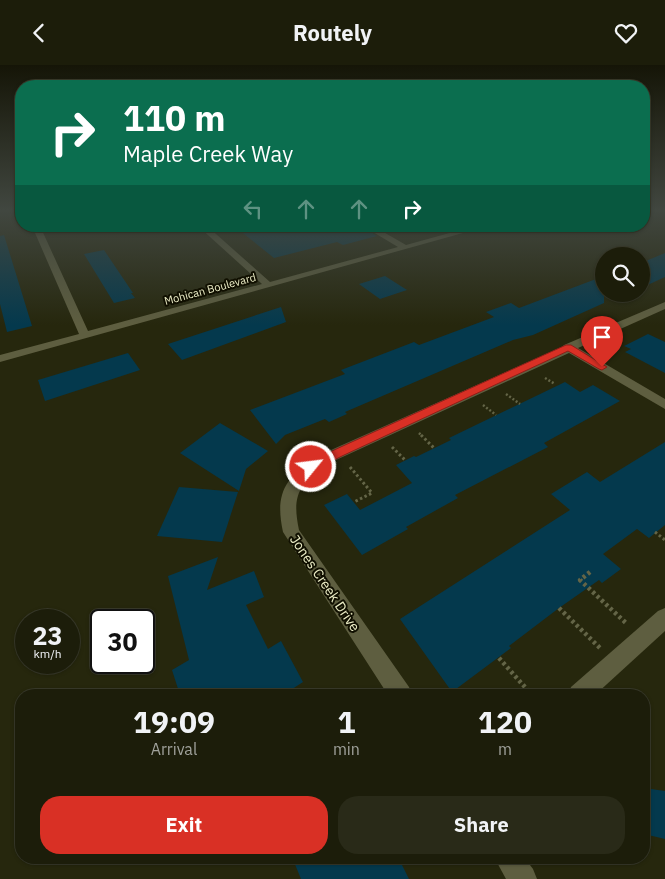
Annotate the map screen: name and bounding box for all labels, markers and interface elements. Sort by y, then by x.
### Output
text: Routely [293,18,372,47]
icon: back [25,19,53,47]
icon: heart [612,19,640,47]
text: 110 m [123,95,226,141]
icon: right [40,100,105,165]
text: Maple Creek Way [123,139,293,168]
icon: left [239,195,267,223]
icon: ahead [292,195,320,223]
icon: ahead [345,195,373,223]
icon: right [398,195,426,223]
map controls [595,247,650,302]
button: search [595,247,650,302]
street label: Mohican Boulevard [163,270,257,308]
pin [581,316,623,367]
icon: arrive [588,323,616,351]
position arrow [284,440,336,492]
street label: Jones Creek Drive [286,531,364,635]
speed limit sign: 30 [90,609,155,674]
text: 23 [32,619,63,652]
text: km/h [33,646,62,661]
text: 19:09 [133,702,215,741]
text: 1 [337,702,355,741]
text: 120 [478,702,532,741]
text: Arrival [151,739,197,759]
text: min [333,739,360,759]
text: m [498,739,512,759]
button: Exit [40,796,328,854]
button: Share [338,796,625,854]

